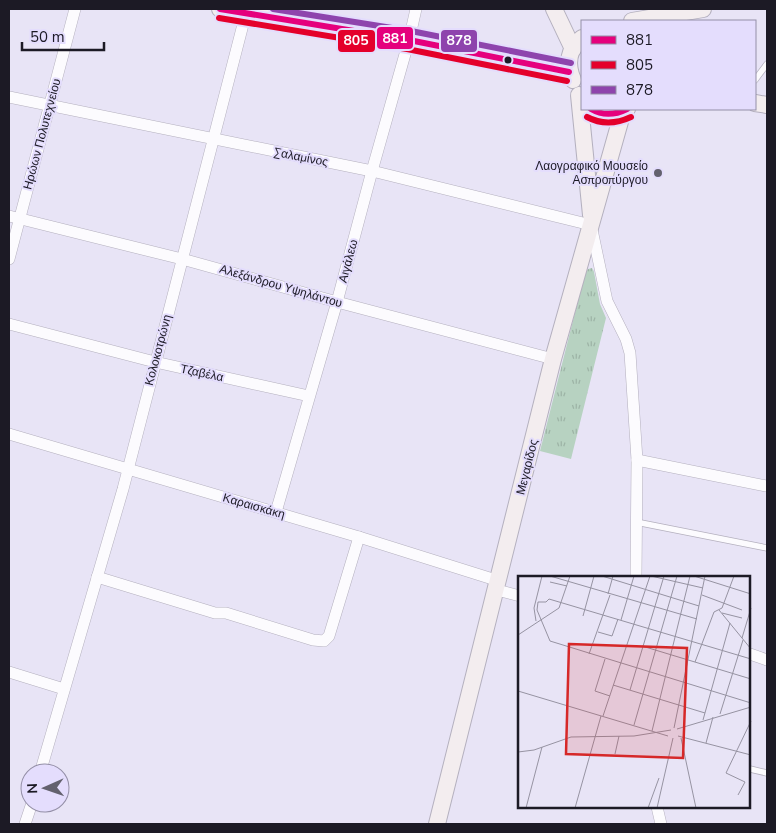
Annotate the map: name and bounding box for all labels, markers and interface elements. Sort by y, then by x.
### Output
scale bar [22,20,105,52]
legend [581,20,756,110]
line badge: 881 [376,26,414,50]
text: 50 m [30,27,65,47]
line badge: 805 [337,29,376,53]
text: 881 [382,29,408,48]
line badge: 878 [440,29,478,53]
text: 881 [626,30,653,50]
text: 805 [343,31,369,50]
text: 878 [446,31,472,50]
unlabelled marker [503,55,513,65]
text: 805 [626,55,653,75]
street label: Ηρώων Πολυτεχνείου [19,77,65,191]
text: 878 [626,80,653,100]
street label: Σαλαμίνος [273,144,330,170]
place label: Λαογραφικό Μουσείο Ασπροπύργου [535,158,648,188]
marker: Λαογραφικό Μουσείο Ασπροπύργου [652,167,664,179]
street label: Αιγάλεω [335,238,361,284]
street label: Αλεξάνδρου Υψηλάντου [218,261,344,311]
street label: Κολοκοτρώνη [141,313,175,387]
street label: Τζαβέλα [179,361,225,385]
street label: Μεγαρίδος [512,437,542,497]
street label: Καραισκάκη [221,489,287,523]
inset map [518,576,751,808]
north arrow [20,763,70,813]
text: N [23,783,42,794]

